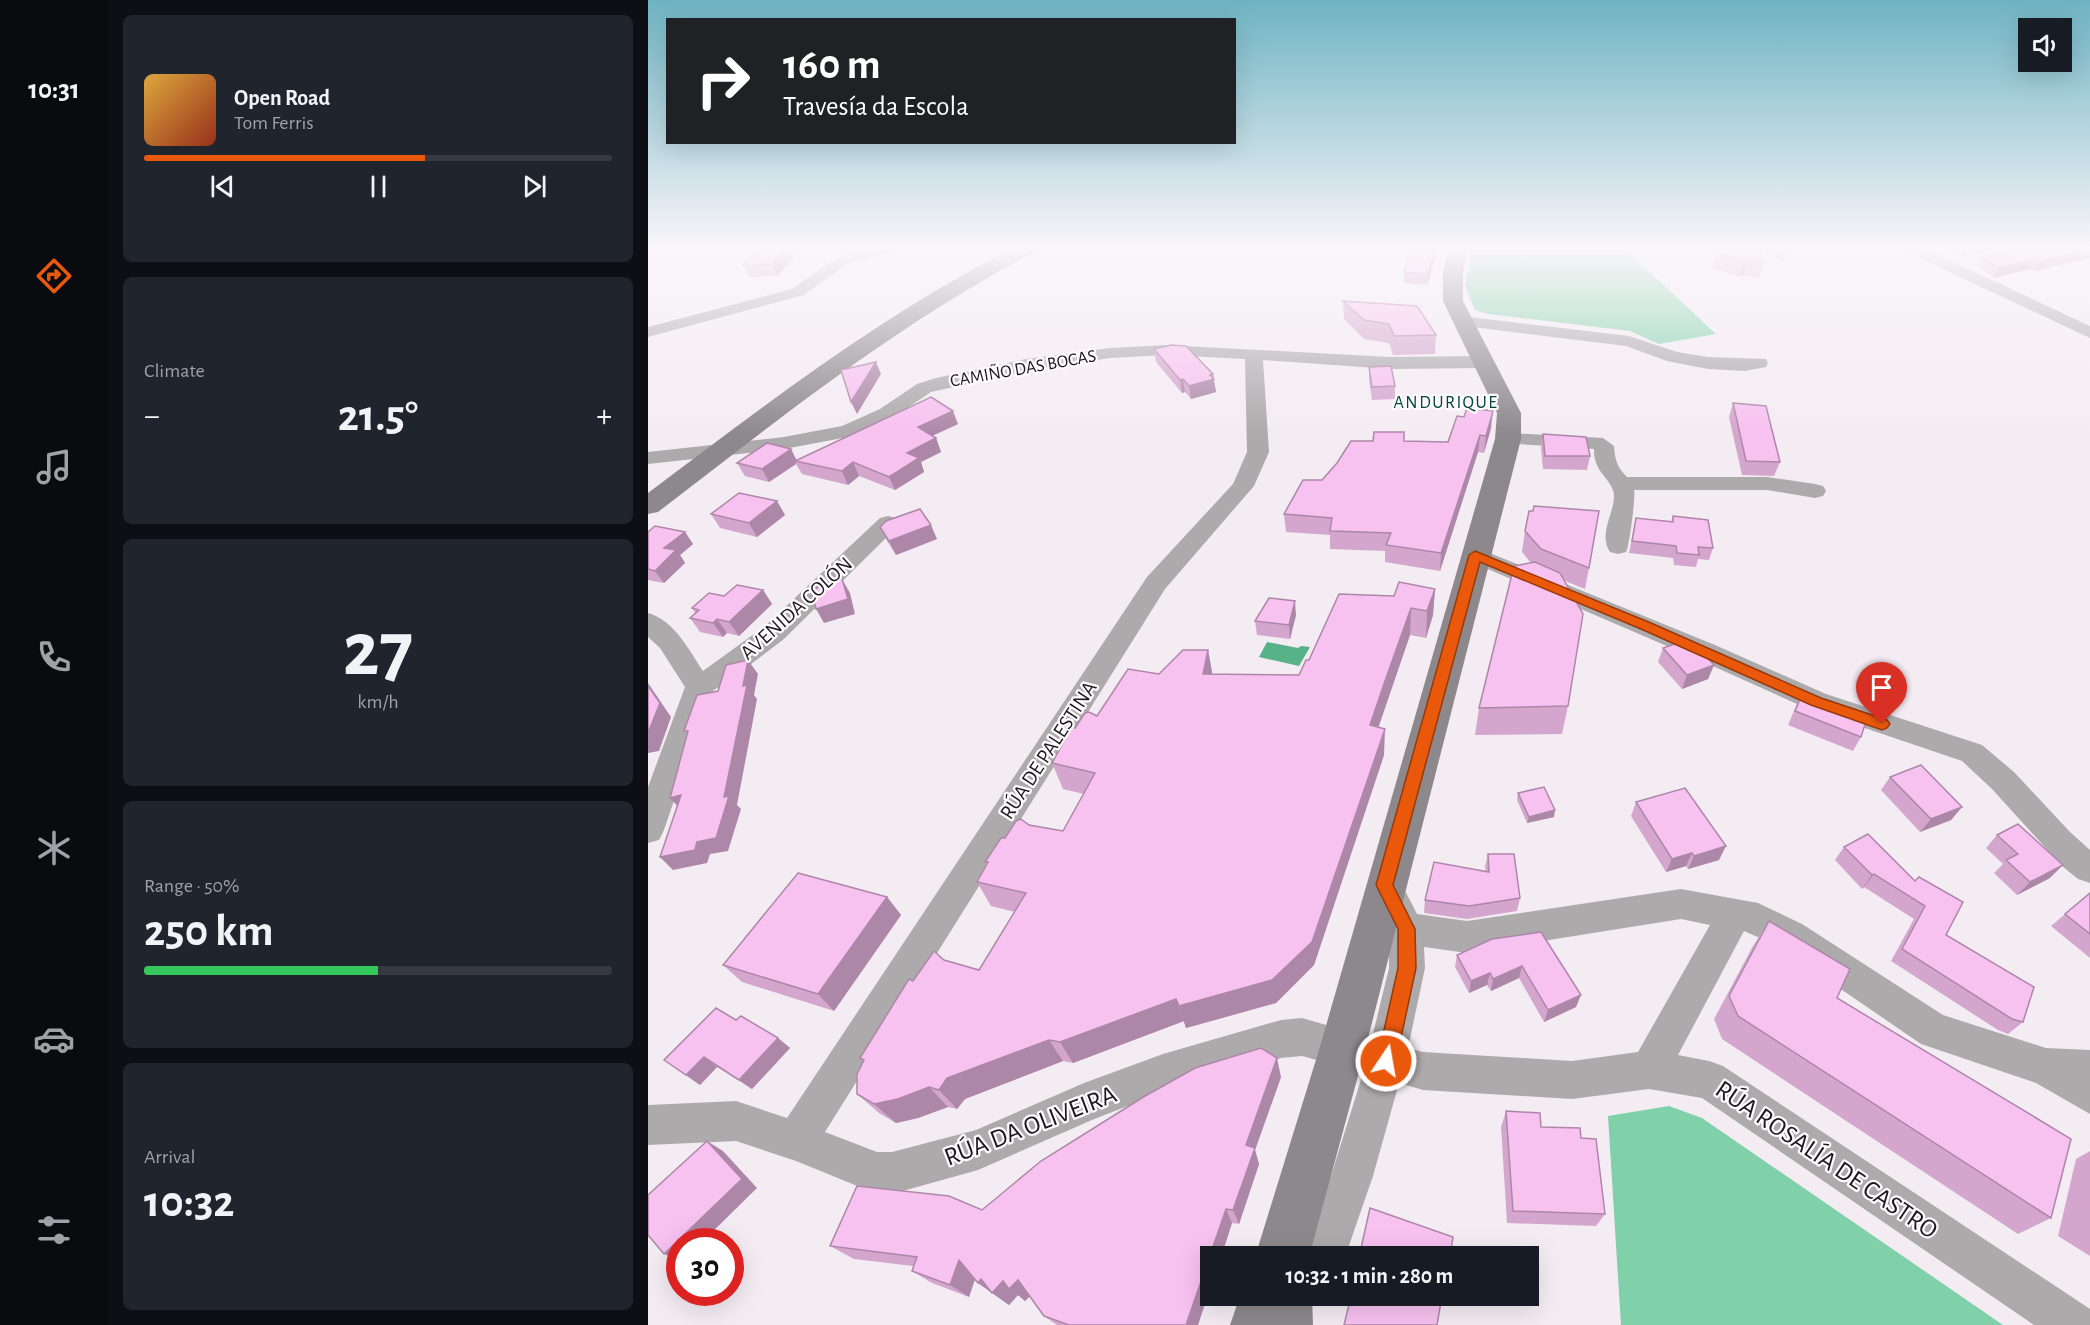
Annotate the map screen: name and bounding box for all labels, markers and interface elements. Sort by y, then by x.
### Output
map controls [2018,18,2072,72]
button: sound [2018,18,2072,72]
icon: right [684,42,762,120]
text: 160 m [783,44,881,86]
text: 10:31 [28,76,80,103]
text: Open Road [234,87,330,109]
text: Travesía da Escola [783,93,969,120]
text: Tom Ferris [234,113,314,133]
icon: previous [206,170,239,203]
icon: pause [362,170,395,203]
icon: next [518,170,551,203]
icon: directions [33,255,75,297]
street label: CAMIÑO DAS BOCAS [948,344,1098,391]
text: Climate [144,361,205,381]
text: 21.5° [338,394,418,439]
district label: ANDURIQUE [1393,394,1499,412]
text: − [144,400,160,433]
text: + [596,400,612,433]
icon: music [33,446,75,488]
street label: AVENIDA COLÓN [735,551,856,664]
text: 27 [343,612,413,690]
icon: phone [33,636,75,678]
pin [1856,662,1907,724]
icon: arrive [1865,671,1898,704]
street label: RÚA DE PALESTINA [994,677,1101,823]
text: km/h [357,692,399,712]
icon: climate [33,827,75,869]
text: Range · 50% [144,876,240,896]
text: 250 km [144,909,273,954]
icon: car [33,1018,75,1060]
position arrow [1354,1029,1418,1093]
street label: RÚA ROSALÍA DE CASTRO [1711,1074,1943,1244]
street label: RÚA DA OLIVEIRA [940,1079,1120,1171]
text: Arrival [144,1147,195,1167]
text: 10:32 [144,1180,235,1225]
icon: filters [33,1209,75,1251]
speed limit sign: 30 [666,1228,744,1306]
text: 10:32 · 1 min · 280 m [1286,1265,1453,1287]

